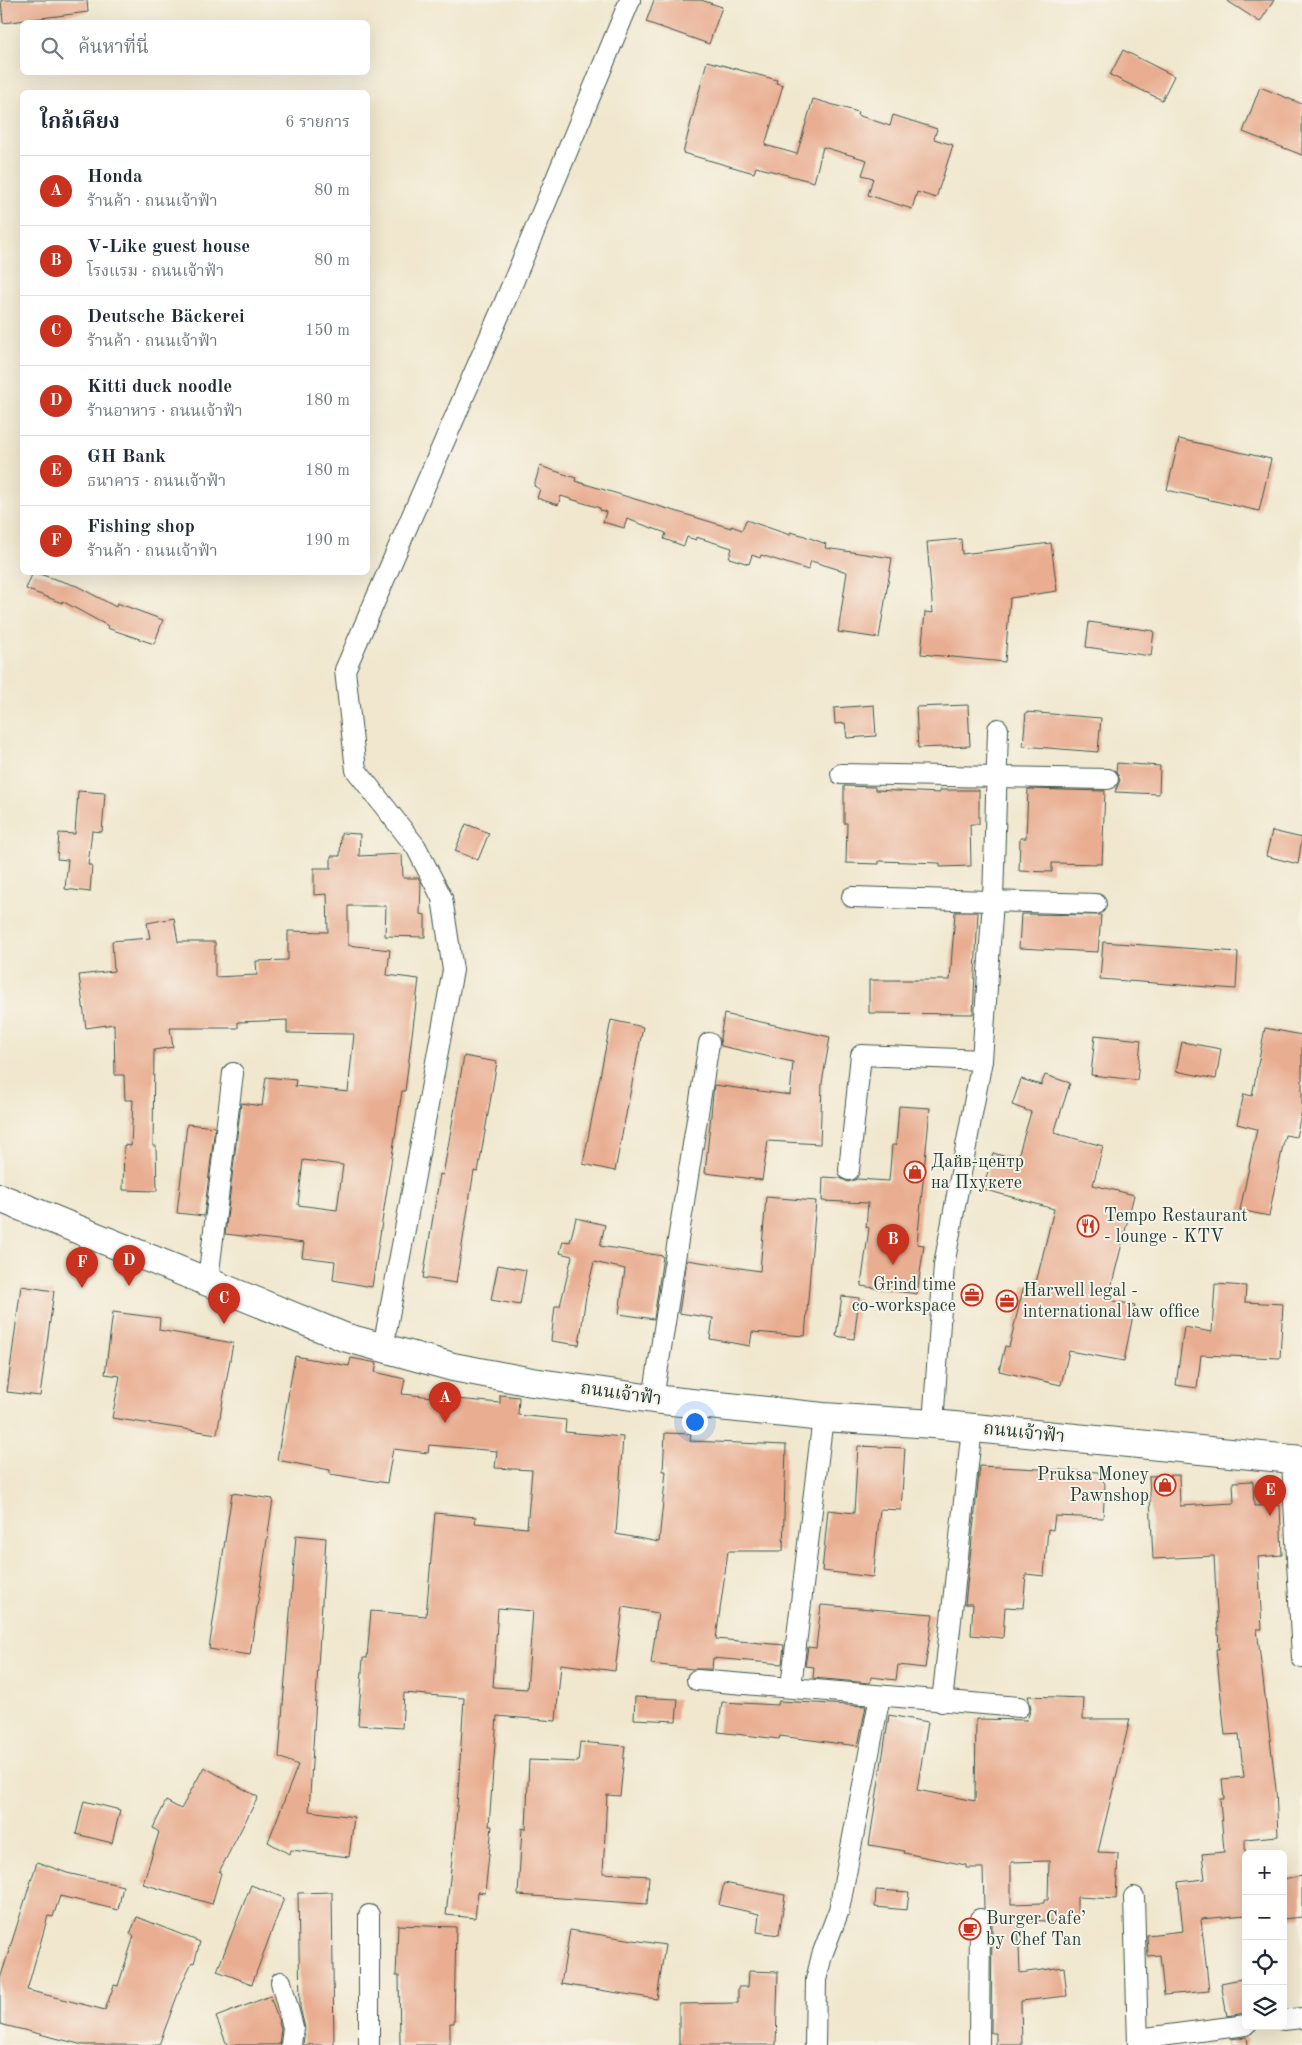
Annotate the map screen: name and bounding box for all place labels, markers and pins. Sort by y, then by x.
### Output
place label: Дайв-центр на Пхукете [931,1153,1024,1192]
shop icon: Дайв-центр на Пхукете [903,1160,927,1184]
place label: Tempo Restaurant - lounge - KTV [1104,1207,1248,1246]
restaurant icon: Tempo Restaurant - lounge - KTV [1076,1214,1100,1238]
pin: B [877,1224,909,1265]
pin: D [113,1245,145,1286]
pin: F [66,1247,98,1288]
place label: Grind time co-workspace [852,1276,956,1315]
place label: Harwell legal - international law office [1023,1282,1200,1321]
pin: C [208,1283,240,1324]
office icon: Grind time co-workspace [960,1283,984,1307]
office icon: Harwell legal - international law office [995,1289,1019,1313]
pin: A [429,1382,461,1423]
place label: Pruksa Money Pawnshop [1037,1466,1149,1505]
shop icon: Pruksa Money Pawnshop [1153,1473,1177,1497]
pin: E [1254,1475,1286,1516]
place label: Burger Cafe’ by Chef Tan [986,1910,1086,1949]
cafe icon: Burger Cafe’ by Chef Tan [958,1917,982,1941]

